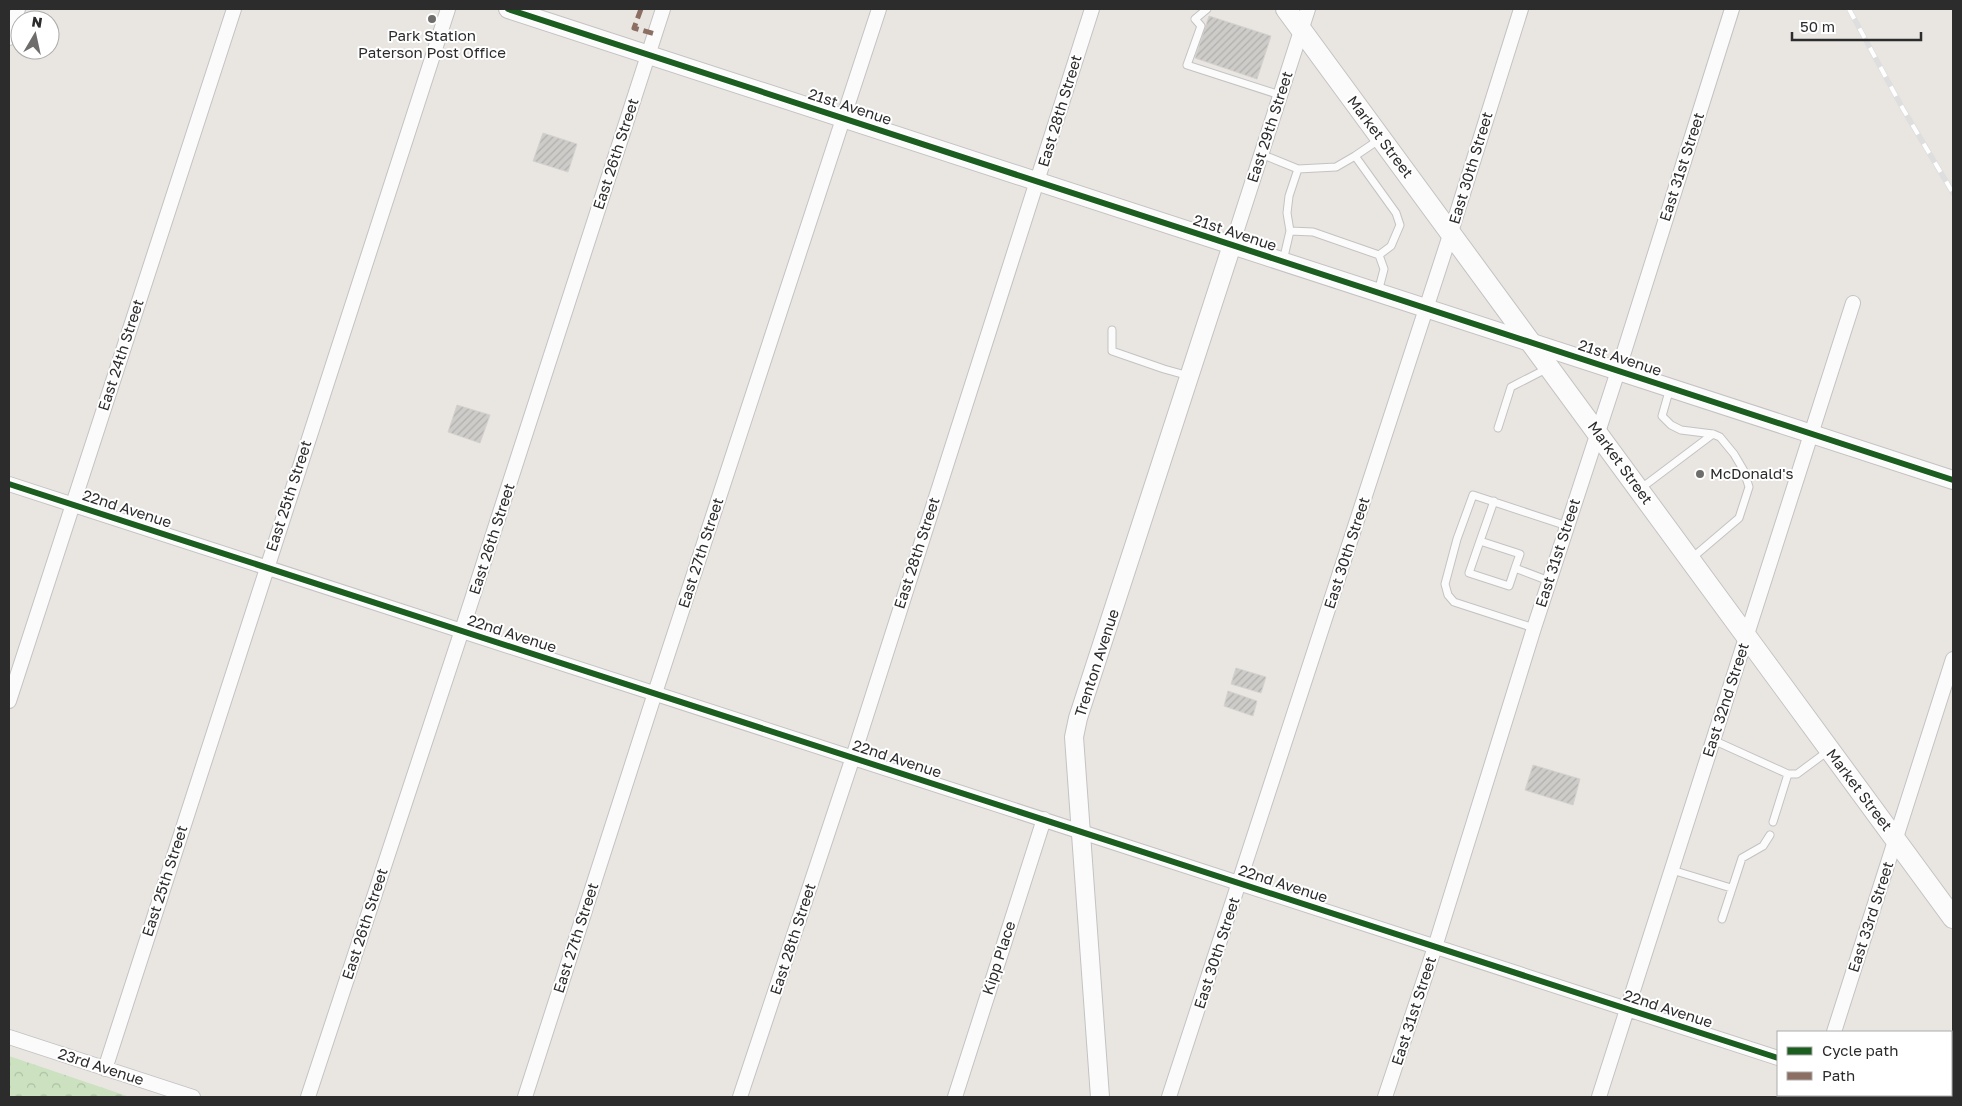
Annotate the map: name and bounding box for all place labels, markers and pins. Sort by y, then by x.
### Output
marker: Park Station Paterson Post Office [426,13,438,25]
place label: Park Station Paterson Post Office [358,26,506,61]
place label: McDonald's [1710,464,1793,482]
marker: McDonald's [1694,468,1706,480]

